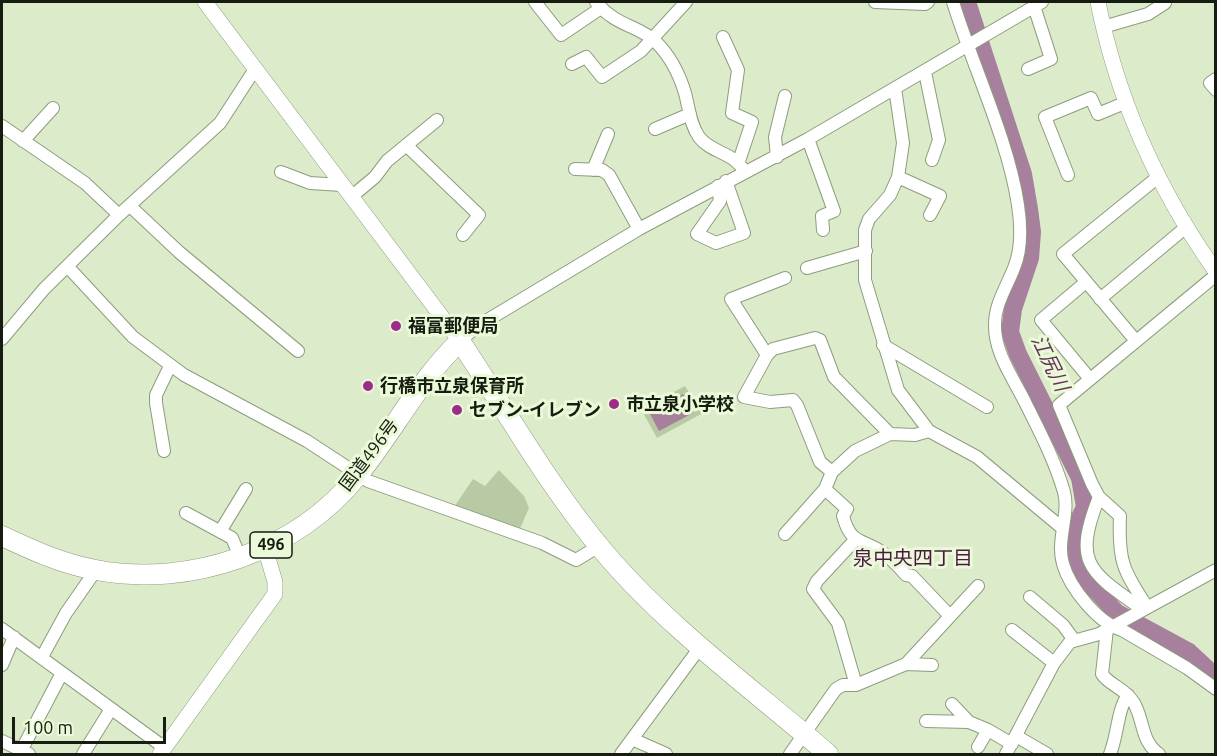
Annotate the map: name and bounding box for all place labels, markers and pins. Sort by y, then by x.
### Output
place label: 福富郵便局 [408,315,498,337]
marker: 福富郵便局 [389,319,403,333]
place label: 行橋市立泉保育所 [380,375,524,397]
marker: 行橋市立泉保育所 [361,379,375,393]
place label: 市立泉小学校 [626,393,734,415]
marker: 市立泉小学校 [607,397,621,411]
place label: セブン-イレブン [469,399,601,421]
marker: セブン-イレブン [450,403,464,417]

